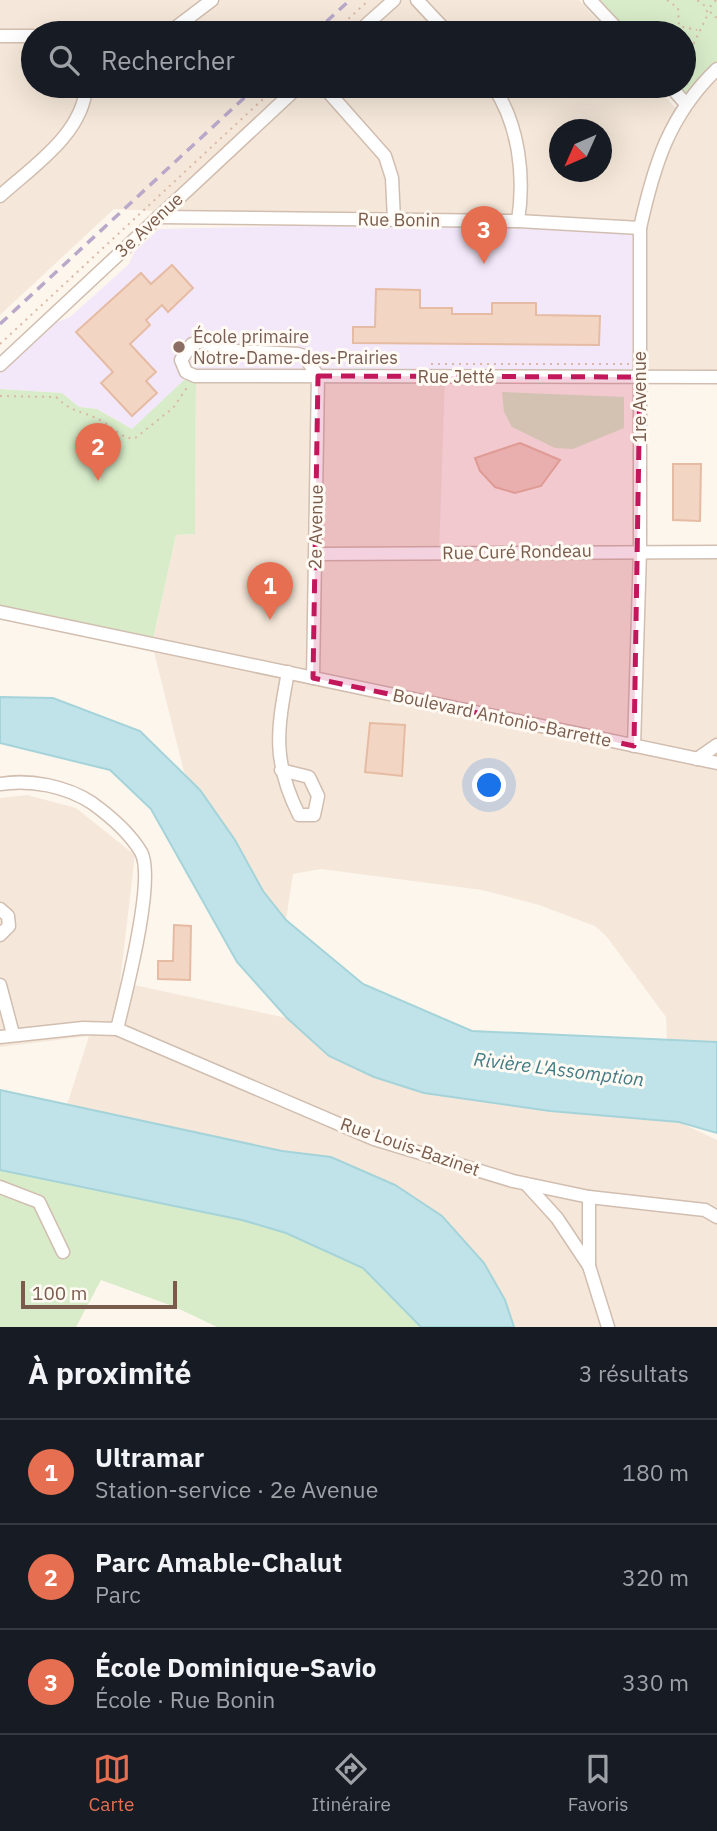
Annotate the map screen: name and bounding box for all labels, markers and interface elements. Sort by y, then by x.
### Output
search box [21,21,696,98]
icon: search [45,41,83,79]
text: Rechercher [101,43,235,77]
north arrow [549,119,612,182]
street label: 3e Avenue [110,187,188,262]
pin: 3 [461,206,507,264]
street label: Rue Bonin [357,207,441,232]
place label: École primaire Notre-Dame-des-Prairies [193,325,398,369]
marker: École primaire Notre-Dame-des-Prairies [171,339,187,355]
street label: 1re Avenue [628,351,651,443]
street label: Rue Jetté [417,365,495,388]
pin: 2 [75,423,121,481]
street label: 2e Avenue [303,484,328,570]
street label: Rue Curé Rondeau [442,539,592,564]
pin: 1 [247,562,293,620]
street label: Boulevard Antonio-Barrette [391,683,614,752]
your location [472,768,506,802]
water label: Rivière L'Assomption [472,1047,646,1091]
street label: Rue Louis-Bazinet [337,1112,483,1181]
scale bar [21,1278,177,1310]
text: 100 m [32,1281,87,1305]
text: À proximité [28,1353,191,1392]
text: 3 résultats [579,1358,689,1388]
text: Ultramar [95,1440,204,1474]
text: 1 [44,1457,58,1487]
text: 180 m [622,1457,689,1487]
text: Station-service · 2e Avenue [95,1474,378,1504]
text: Parc Amable-Chalut [95,1545,342,1579]
text: 2 [44,1562,58,1592]
text: 320 m [622,1562,689,1592]
text: Parc [95,1579,141,1609]
text: École Dominique-Savio [95,1650,377,1684]
text: 3 [44,1667,58,1697]
text: 330 m [622,1667,689,1697]
text: École · Rue Bonin [95,1684,275,1714]
tab: Carte [88,1750,135,1816]
tab: Itinéraire [311,1750,391,1816]
tab: Favoris [568,1750,628,1816]

